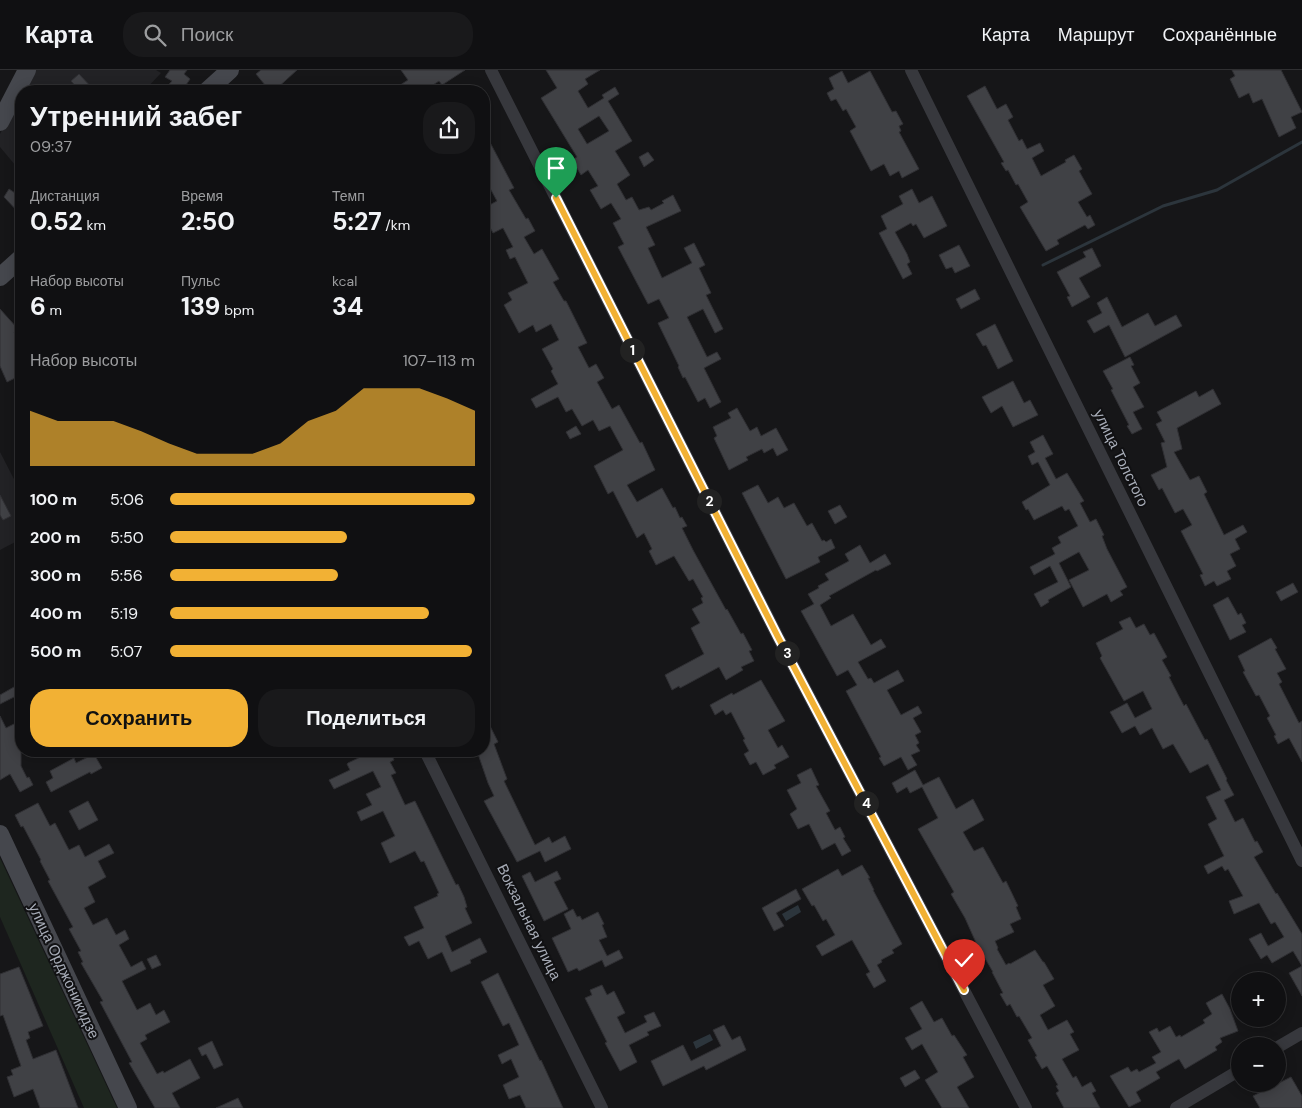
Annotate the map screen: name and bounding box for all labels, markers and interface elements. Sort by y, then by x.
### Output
search box [123,12,473,57]
text: Карта [25,19,93,50]
icon: search [141,21,169,49]
text: Поиск [181,22,233,47]
text: Карта [982,23,1030,47]
text: Маршрут [1058,23,1134,47]
text: Сохранённые [1162,23,1277,47]
text: Утренний забег [30,98,242,135]
button: share [423,102,475,154]
text: 09:37 [30,136,72,157]
pin [535,147,577,198]
icon: arrive [542,154,570,182]
text: Дистанция [30,187,100,205]
text: Время [181,187,223,205]
text: Темп [332,187,365,205]
text: 0.52 [30,205,83,238]
text: 2:50 [181,205,235,238]
text: 5:27 [332,205,382,238]
text: km [83,216,106,234]
text: /km [382,216,410,234]
text: Набор высоты [30,272,124,290]
text: Пульс [181,272,220,290]
text: kcal [332,272,357,290]
text: 6 [30,290,46,323]
text: 139 [181,290,220,323]
text: 34 [332,290,363,323]
text: m [46,301,62,319]
text: bpm [220,301,254,319]
pin: 1 [620,338,644,362]
text: 1 [630,341,635,359]
text: Набор высоты [30,350,137,371]
text: 107–113 m [403,350,475,371]
street label: улица Толстого [1089,406,1153,510]
pin: 2 [696,488,722,514]
text: 100 m [30,489,77,510]
text: 5:06 [110,489,144,510]
text: 2 [705,492,714,510]
text: 200 m [30,527,81,548]
text: 5:50 [110,527,144,548]
text: 300 m [30,565,81,586]
text: 5:56 [110,565,143,586]
text: 400 m [30,603,82,624]
text: 5:19 [110,603,138,624]
pin: 3 [774,640,800,666]
text: 500 m [30,641,81,662]
text: 5:07 [110,641,142,662]
text: 3 [783,644,792,662]
button: Сохранить [30,689,248,747]
button: Поделиться [258,689,475,747]
pin: 4 [854,790,878,816]
text: 4 [862,794,871,812]
street label: Вокзальная улица [492,861,566,984]
street label: улица Орджоникидзе [24,900,104,1042]
pin [943,939,985,990]
icon: check [950,946,978,974]
map controls [1231,972,1286,1092]
button: + [1231,972,1286,1027]
button: − [1231,1037,1286,1092]

